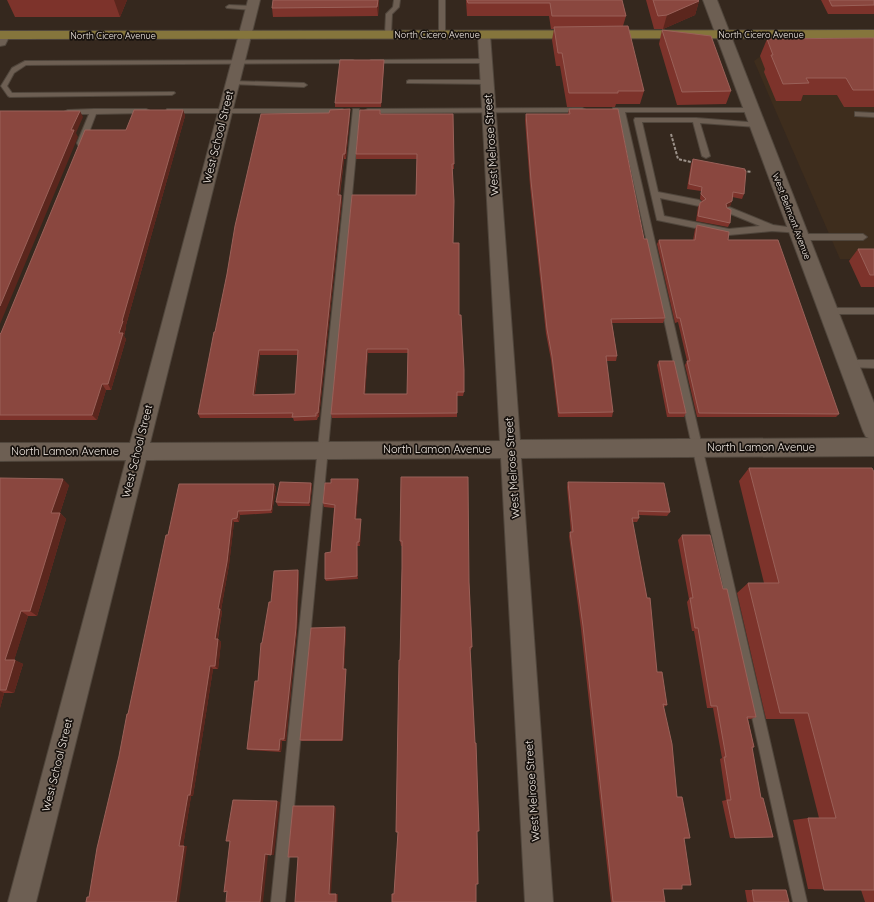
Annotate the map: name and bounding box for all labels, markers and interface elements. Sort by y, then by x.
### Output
street label: North Cicero Avenue [394,29,480,40]
street label: North Cicero Avenue [718,29,804,40]
street label: North Cicero Avenue [70,30,156,41]
street label: West School Street [200,89,236,185]
street label: West Melrose Street [480,94,502,196]
street label: West Belmont Avenue [770,171,814,261]
street label: West School Street [119,403,155,499]
street label: West Melrose Street [501,417,523,519]
street label: North Lamon Avenue [707,440,815,454]
street label: North Lamon Avenue [383,442,491,456]
street label: North Lamon Avenue [11,444,119,458]
street label: West School Street [39,717,75,813]
street label: West Melrose Street [521,740,543,842]

